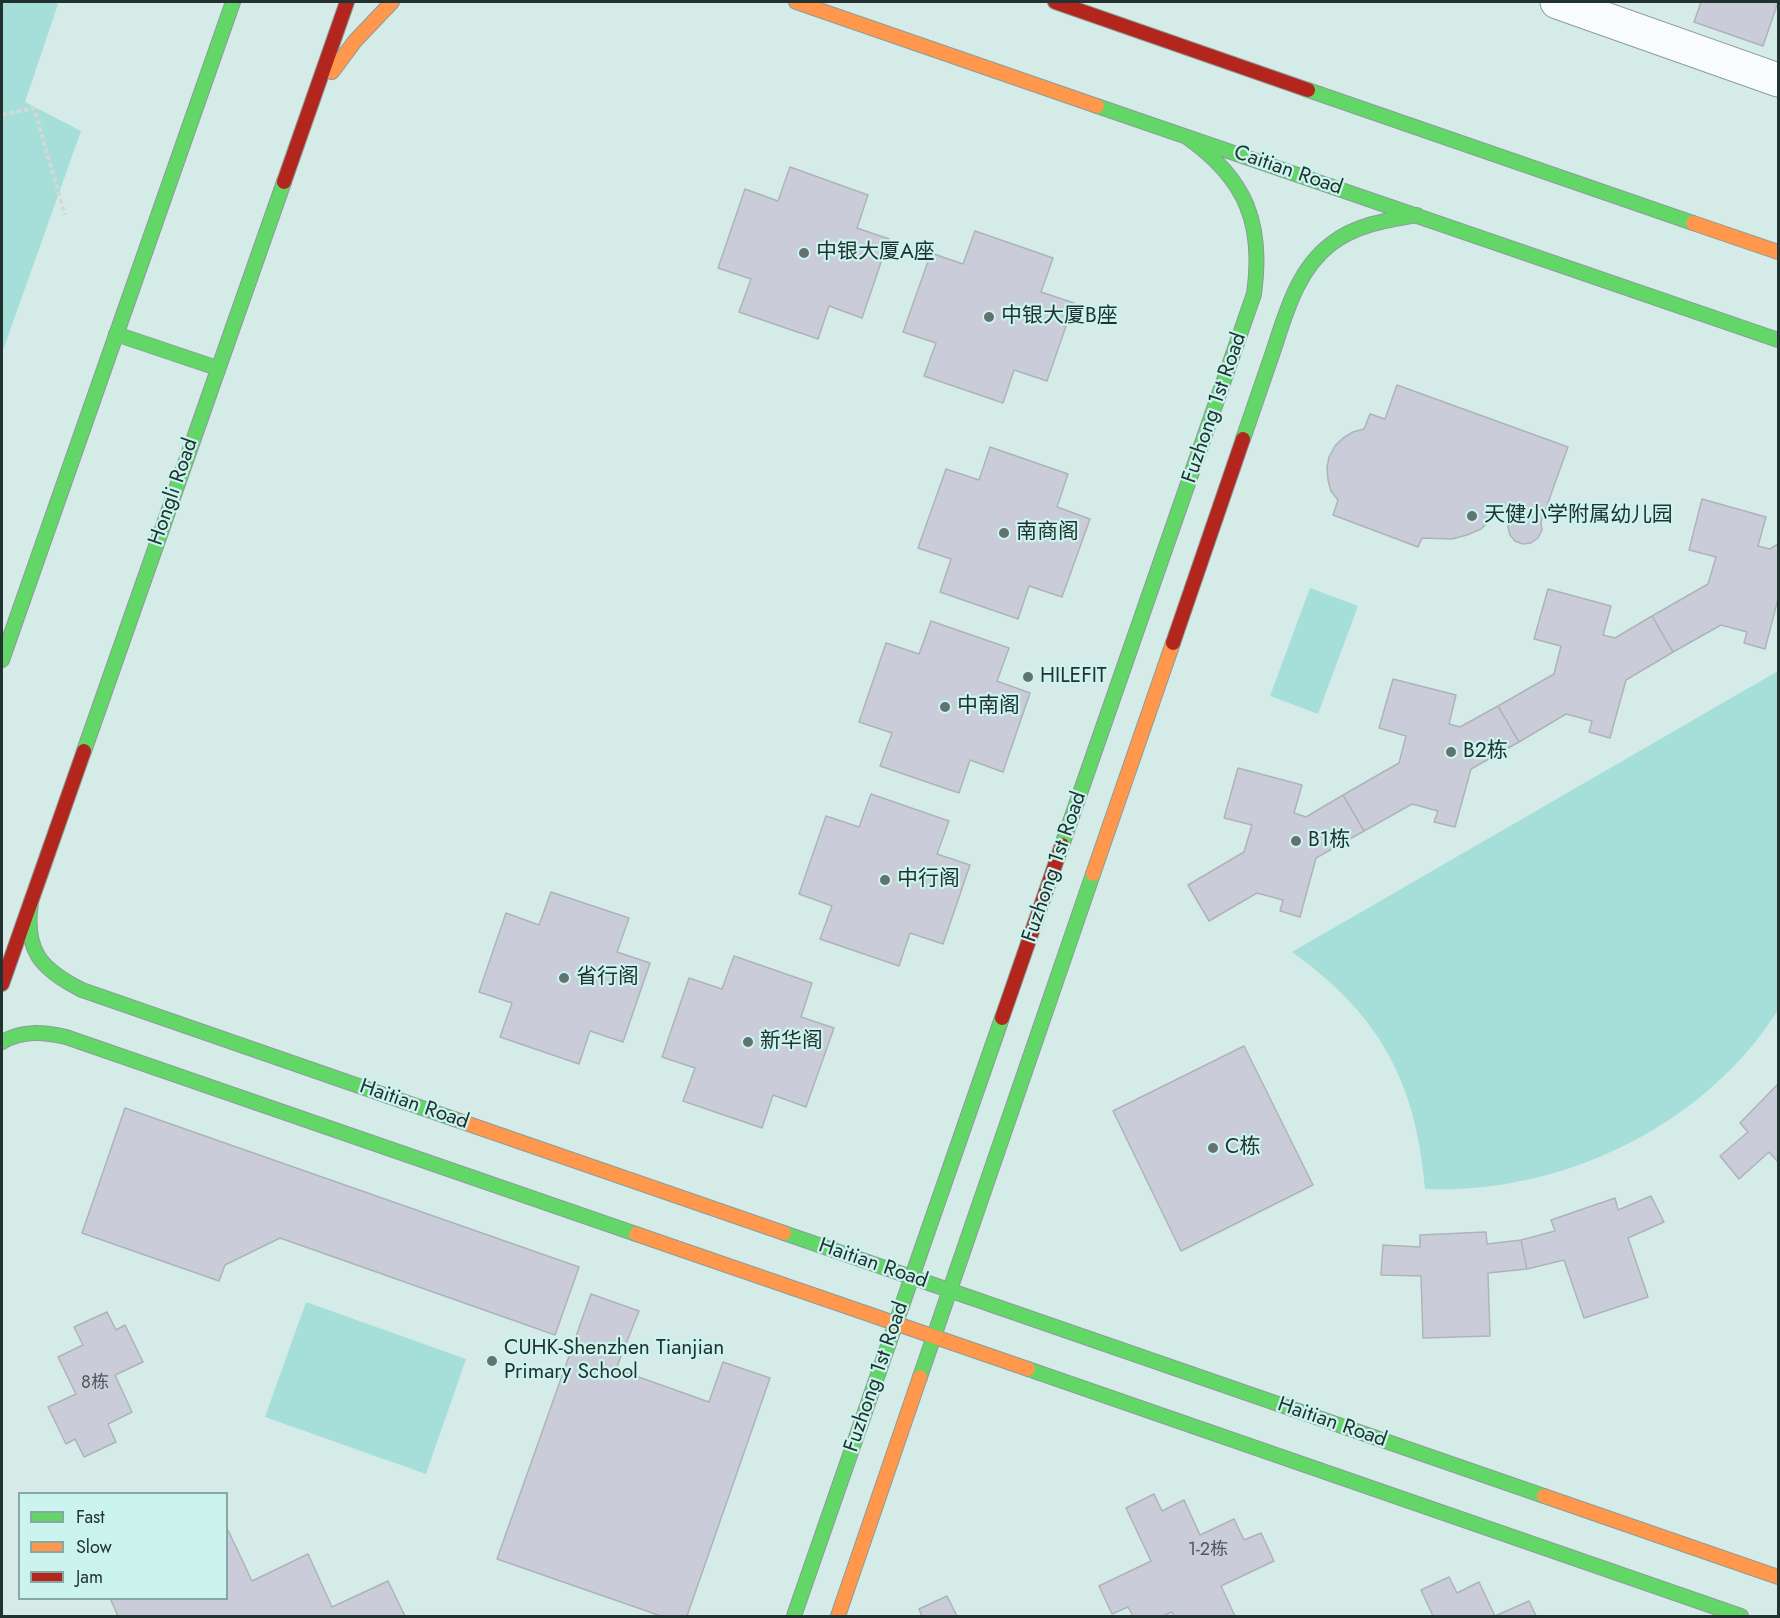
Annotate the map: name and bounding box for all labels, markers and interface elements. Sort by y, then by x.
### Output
street label: Caitian Road [1230,141,1346,201]
place label: 中银大厦A座 [816,240,935,266]
marker: 中银大厦A座 [797,246,811,260]
place label: 中银大厦B座 [1001,304,1118,330]
marker: 中银大厦B座 [982,310,996,324]
street label: Fuzhong 1st Road [1178,330,1252,486]
street label: Hongli Road [144,435,204,549]
place label: 天健小学附属幼儿园 [1484,503,1673,529]
marker: 天健小学附属幼儿园 [1465,509,1479,523]
place label: 南商阁 [1016,520,1079,546]
marker: 南商阁 [997,526,1011,540]
place label: HILEFIT [1040,664,1107,690]
marker: HILEFIT [1021,670,1035,684]
place label: 中南阁 [957,694,1020,720]
marker: 中南阁 [938,700,952,714]
place label: B2栋 [1463,739,1508,765]
marker: B2栋 [1444,745,1458,759]
street label: Fuzhong 1st Road [1018,789,1092,945]
place label: B1栋 [1308,828,1350,854]
marker: B1栋 [1289,834,1303,848]
place label: 中行阁 [897,867,960,893]
marker: 中行阁 [878,873,892,887]
place label: 省行阁 [576,965,639,991]
marker: 省行阁 [557,971,571,985]
place label: 新华阁 [760,1029,823,1055]
marker: 新华阁 [741,1035,755,1049]
street label: Haitian Road [356,1075,472,1135]
place label: C栋 [1225,1135,1260,1161]
marker: C栋 [1206,1141,1220,1155]
street label: Haitian Road [815,1234,931,1294]
street label: Fuzhong 1st Road [840,1299,914,1455]
place label: CUHK-Shenzhen Tianjian Primary School [504,1336,724,1386]
marker: CUHK-Shenzhen Tianjian Primary School [485,1354,499,1368]
house number: 8栋 [81,1373,109,1395]
street label: Haitian Road [1274,1393,1390,1453]
legend [18,1492,228,1600]
text: Fast [76,1504,105,1530]
text: Slow [76,1534,112,1560]
house number: 1-2栋 [1188,1540,1228,1562]
text: Jam [76,1564,103,1590]

